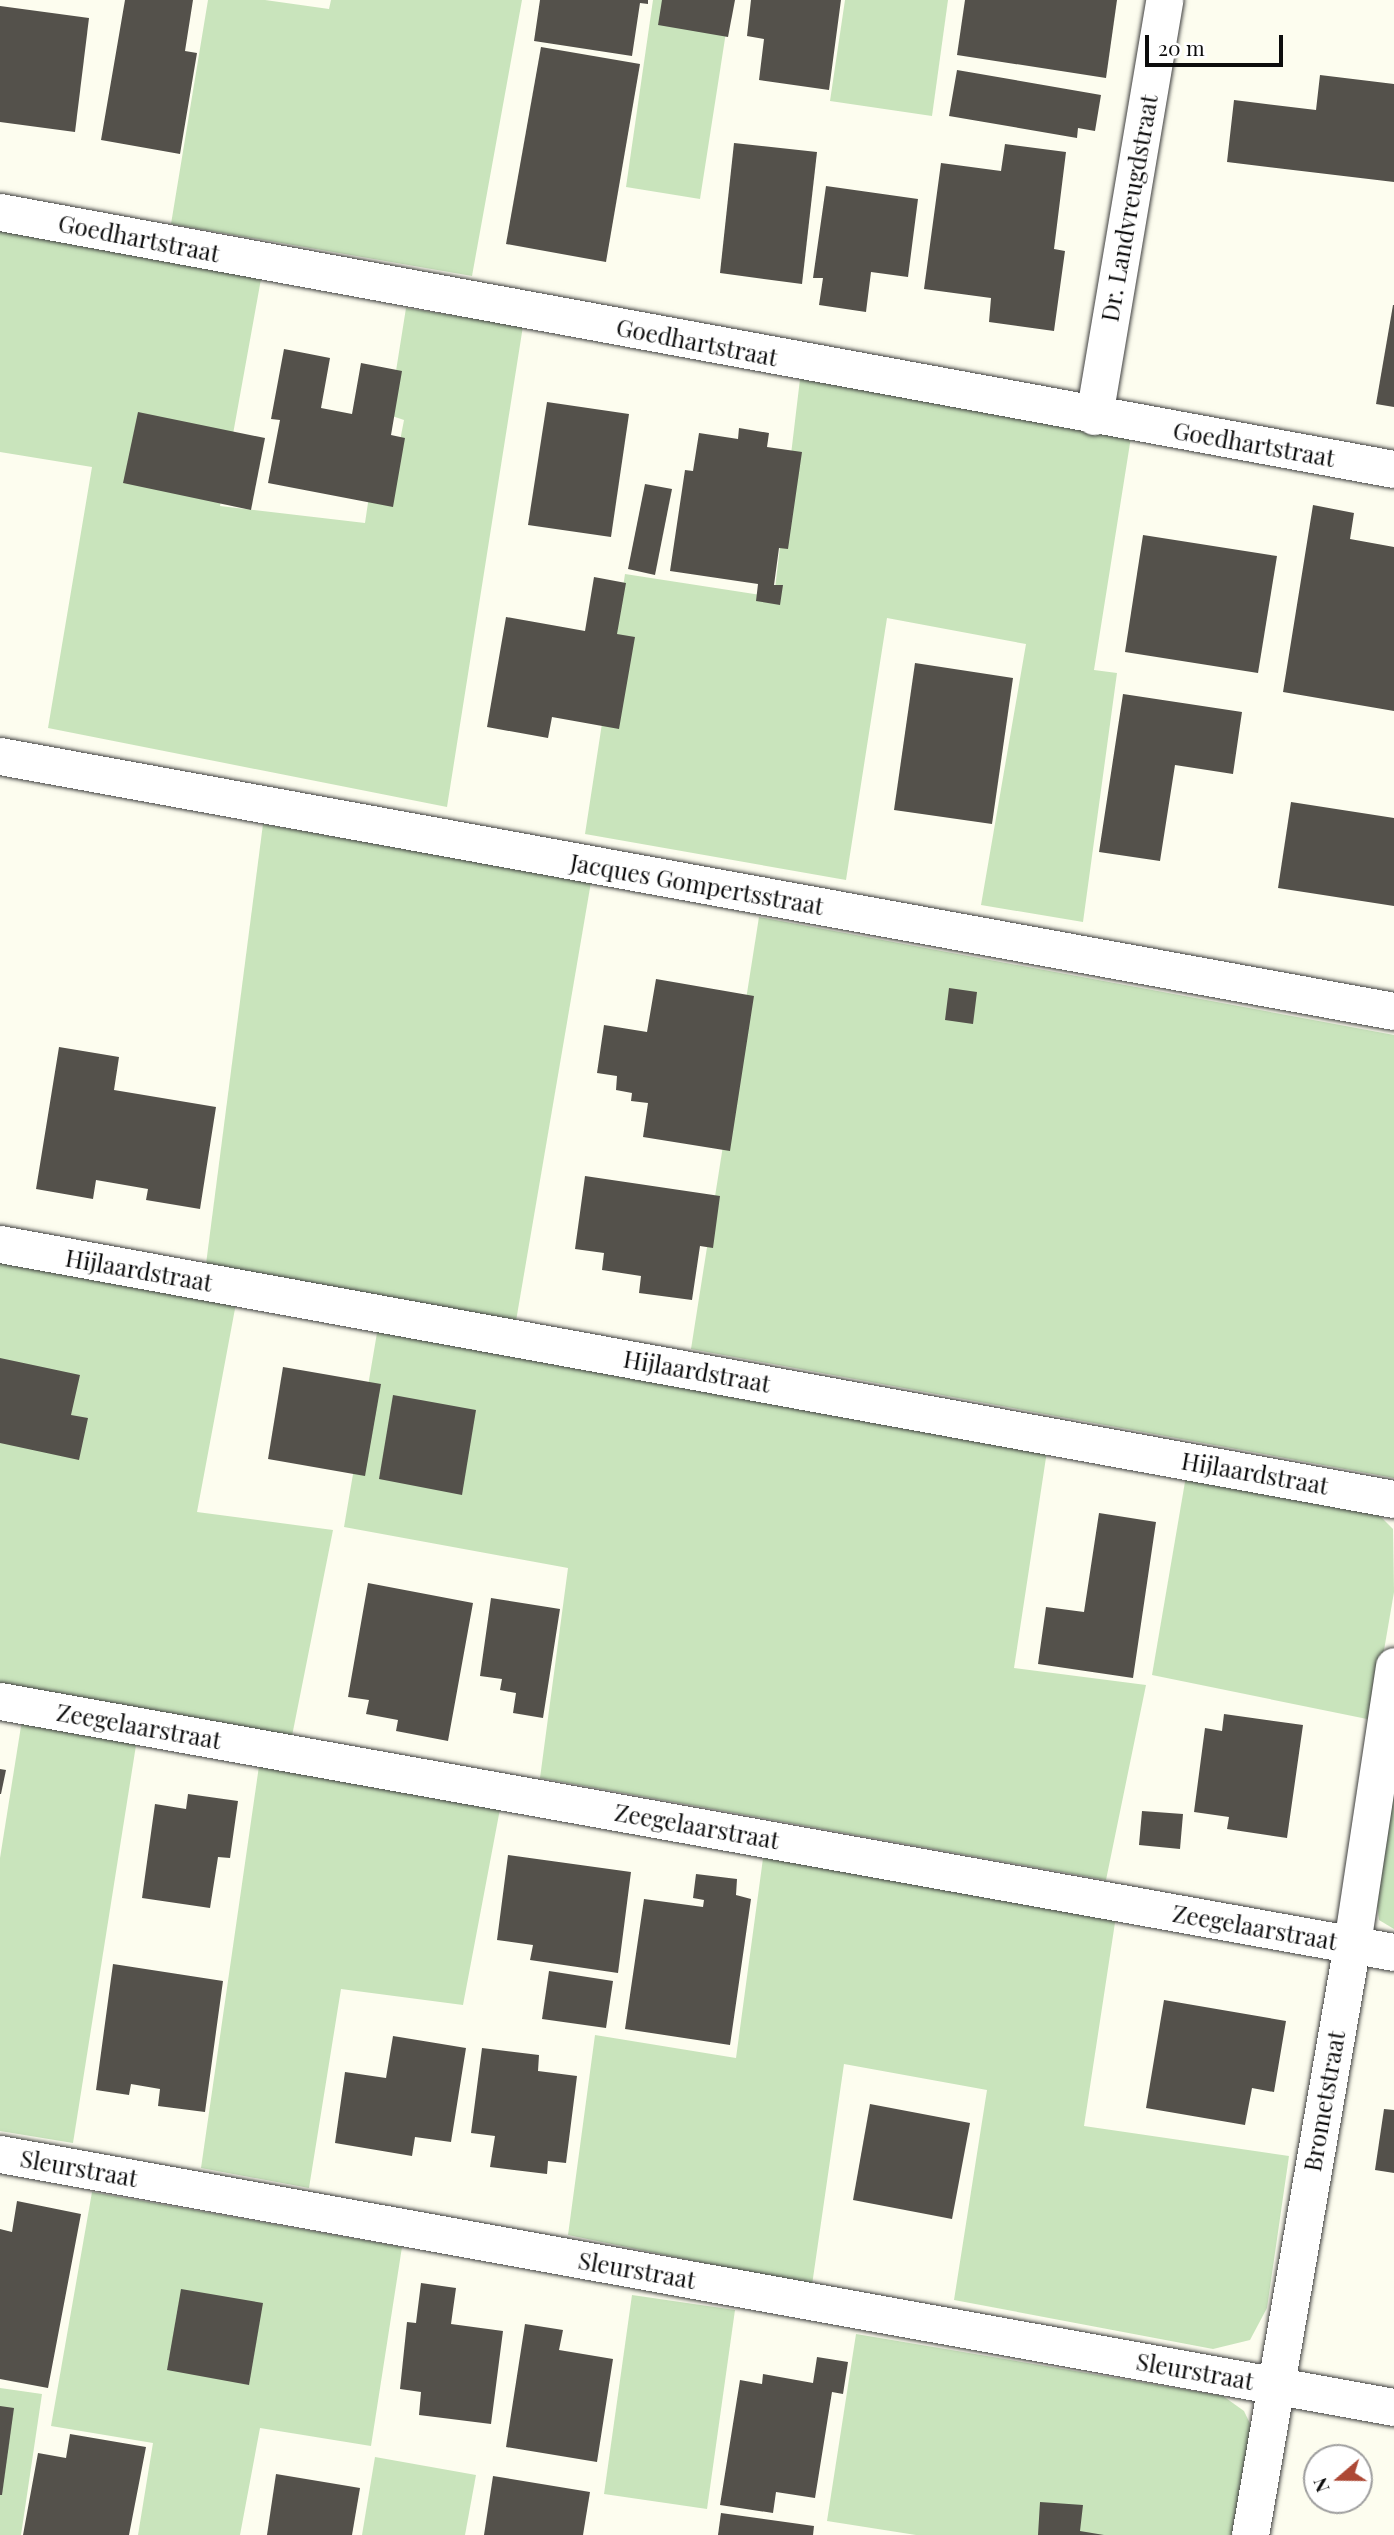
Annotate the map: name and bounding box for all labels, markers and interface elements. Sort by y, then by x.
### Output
scale bar [1149,21,1287,65]
text: 20 m [1158,33,1205,61]
street label: Dr. Landvreugdstraat [1095,92,1163,324]
street label: Goedhartstraat [56,208,222,268]
street label: Goedhartstraat [614,312,780,372]
street label: Goedhartstraat [1171,416,1337,472]
street label: Jacques Gompertsstraat [568,848,826,920]
street label: Hijlaardstraat [63,1243,215,1297]
street label: Hijlaardstraat [621,1344,773,1398]
street label: Hijlaardstraat [1179,1446,1331,1500]
street label: Zeegelaarstraat [54,1697,224,1755]
street label: Zeegelaarstraat [612,1797,782,1855]
street label: Zeegelaarstraat [1170,1898,1340,1956]
street label: Brometstraat [1297,2028,1351,2174]
street label: Sleurstraat [18,2144,140,2192]
street label: Sleurstraat [576,2246,698,2294]
street label: Sleurstraat [1134,2347,1256,2395]
north arrow [1303,2444,1373,2514]
text: N [1306,2475,1335,2496]

